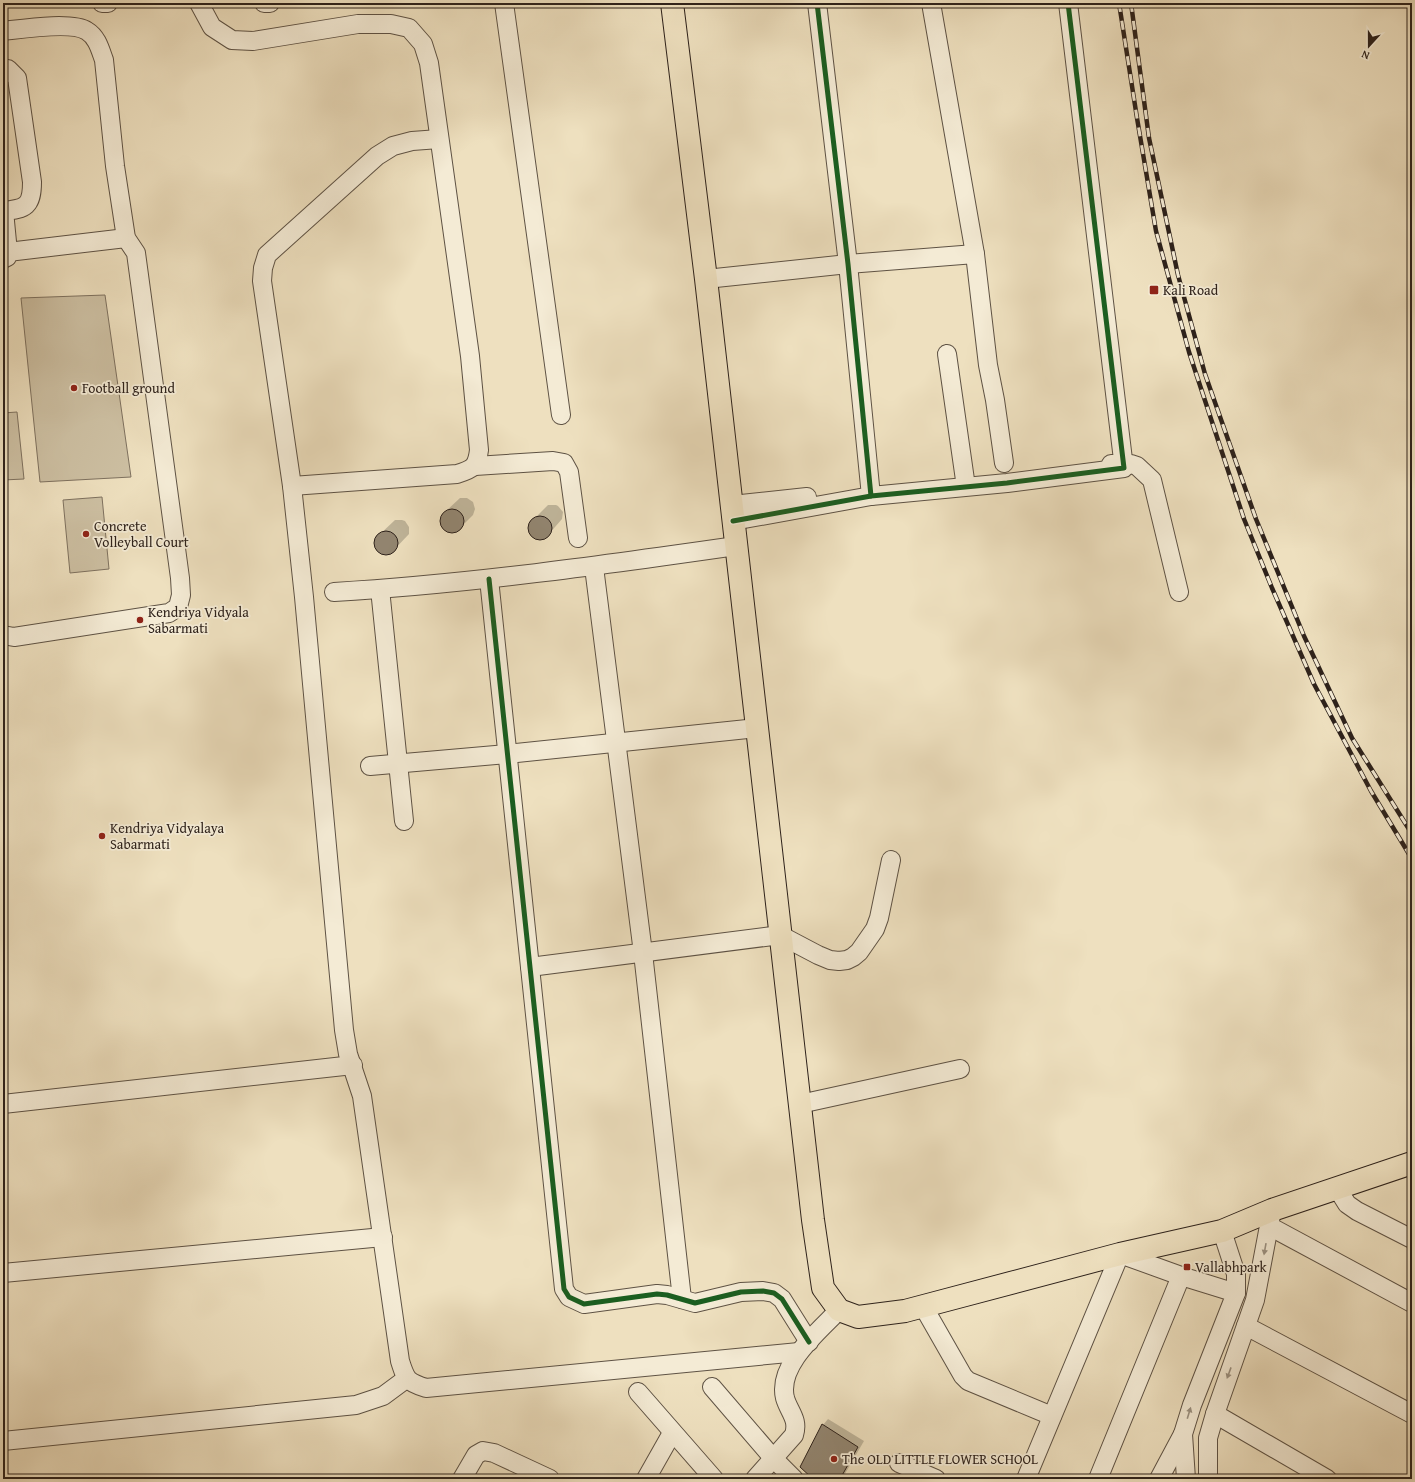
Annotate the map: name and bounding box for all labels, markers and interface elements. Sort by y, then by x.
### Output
north arrow [1349,26,1389,66]
text: N [1359,46,1372,64]
place label: Kali Road [1163,280,1219,300]
marker: Kali Road [1148,284,1160,296]
place label: Football ground [82,378,175,398]
marker: Football ground [69,383,79,393]
place label: Concrete Volleyball Court [94,516,189,552]
marker: Concrete Volleyball Court [81,529,91,539]
place label: Kendriya Vidyala Sabarmati [148,602,249,638]
marker: Kendriya Vidyala Sabarmati [135,615,145,625]
place label: Kendriya Vidyalaya Sabarmati [110,818,225,854]
marker: Kendriya Vidyalaya Sabarmati [97,831,107,841]
one-way arrow [1261,1242,1267,1255]
place label: Vallabhpark [1195,1257,1267,1277]
marker: Vallabhpark [1182,1262,1192,1272]
one-way arrow [1226,1368,1232,1380]
one-way arrow [1186,1407,1192,1419]
place label: The OLD LITTLE FLOWER SCHOOL [842,1449,1038,1469]
marker: The OLD LITTLE FLOWER SCHOOL [829,1454,839,1464]

